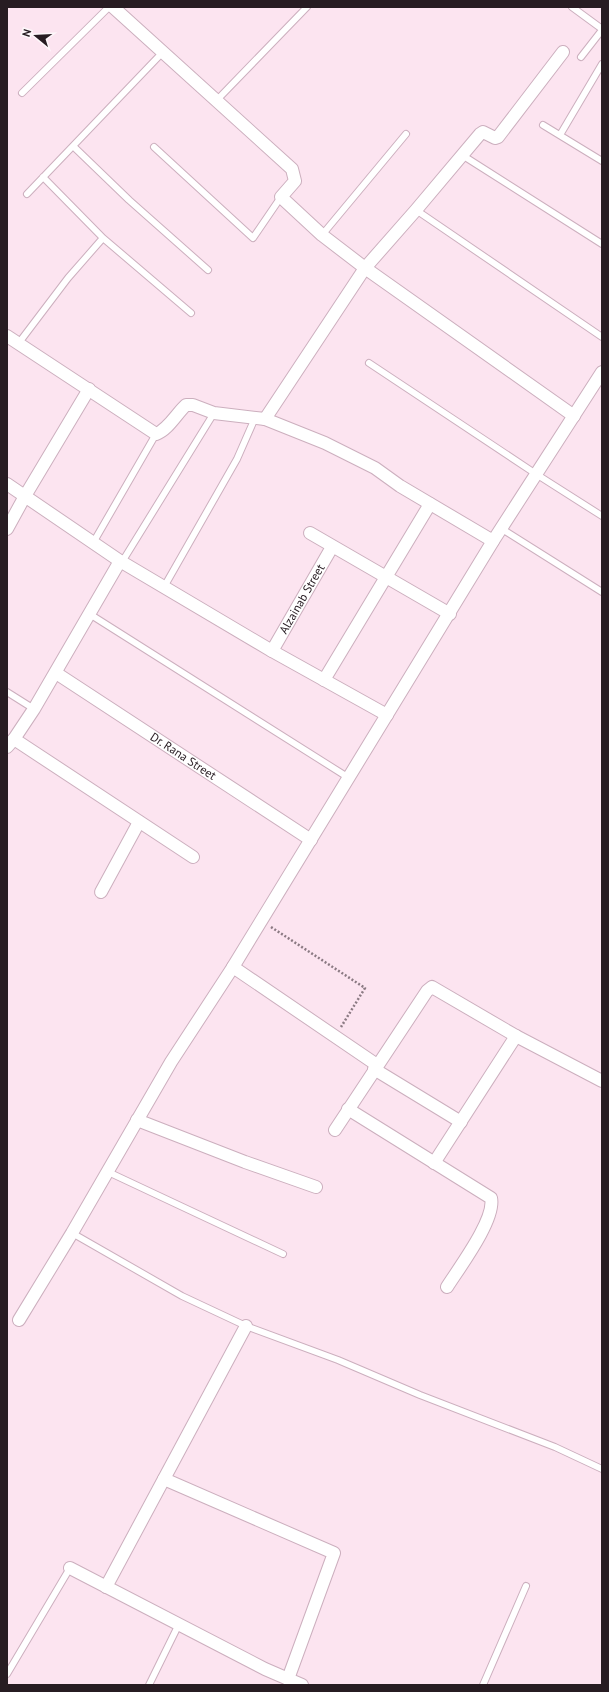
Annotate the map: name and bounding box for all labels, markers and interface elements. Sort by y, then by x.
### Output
north arrow [16,16,56,56]
text: N [19,27,34,39]
street label: Alzainab Street [276,561,328,636]
street label: Dr. Rana Street [148,729,219,783]

